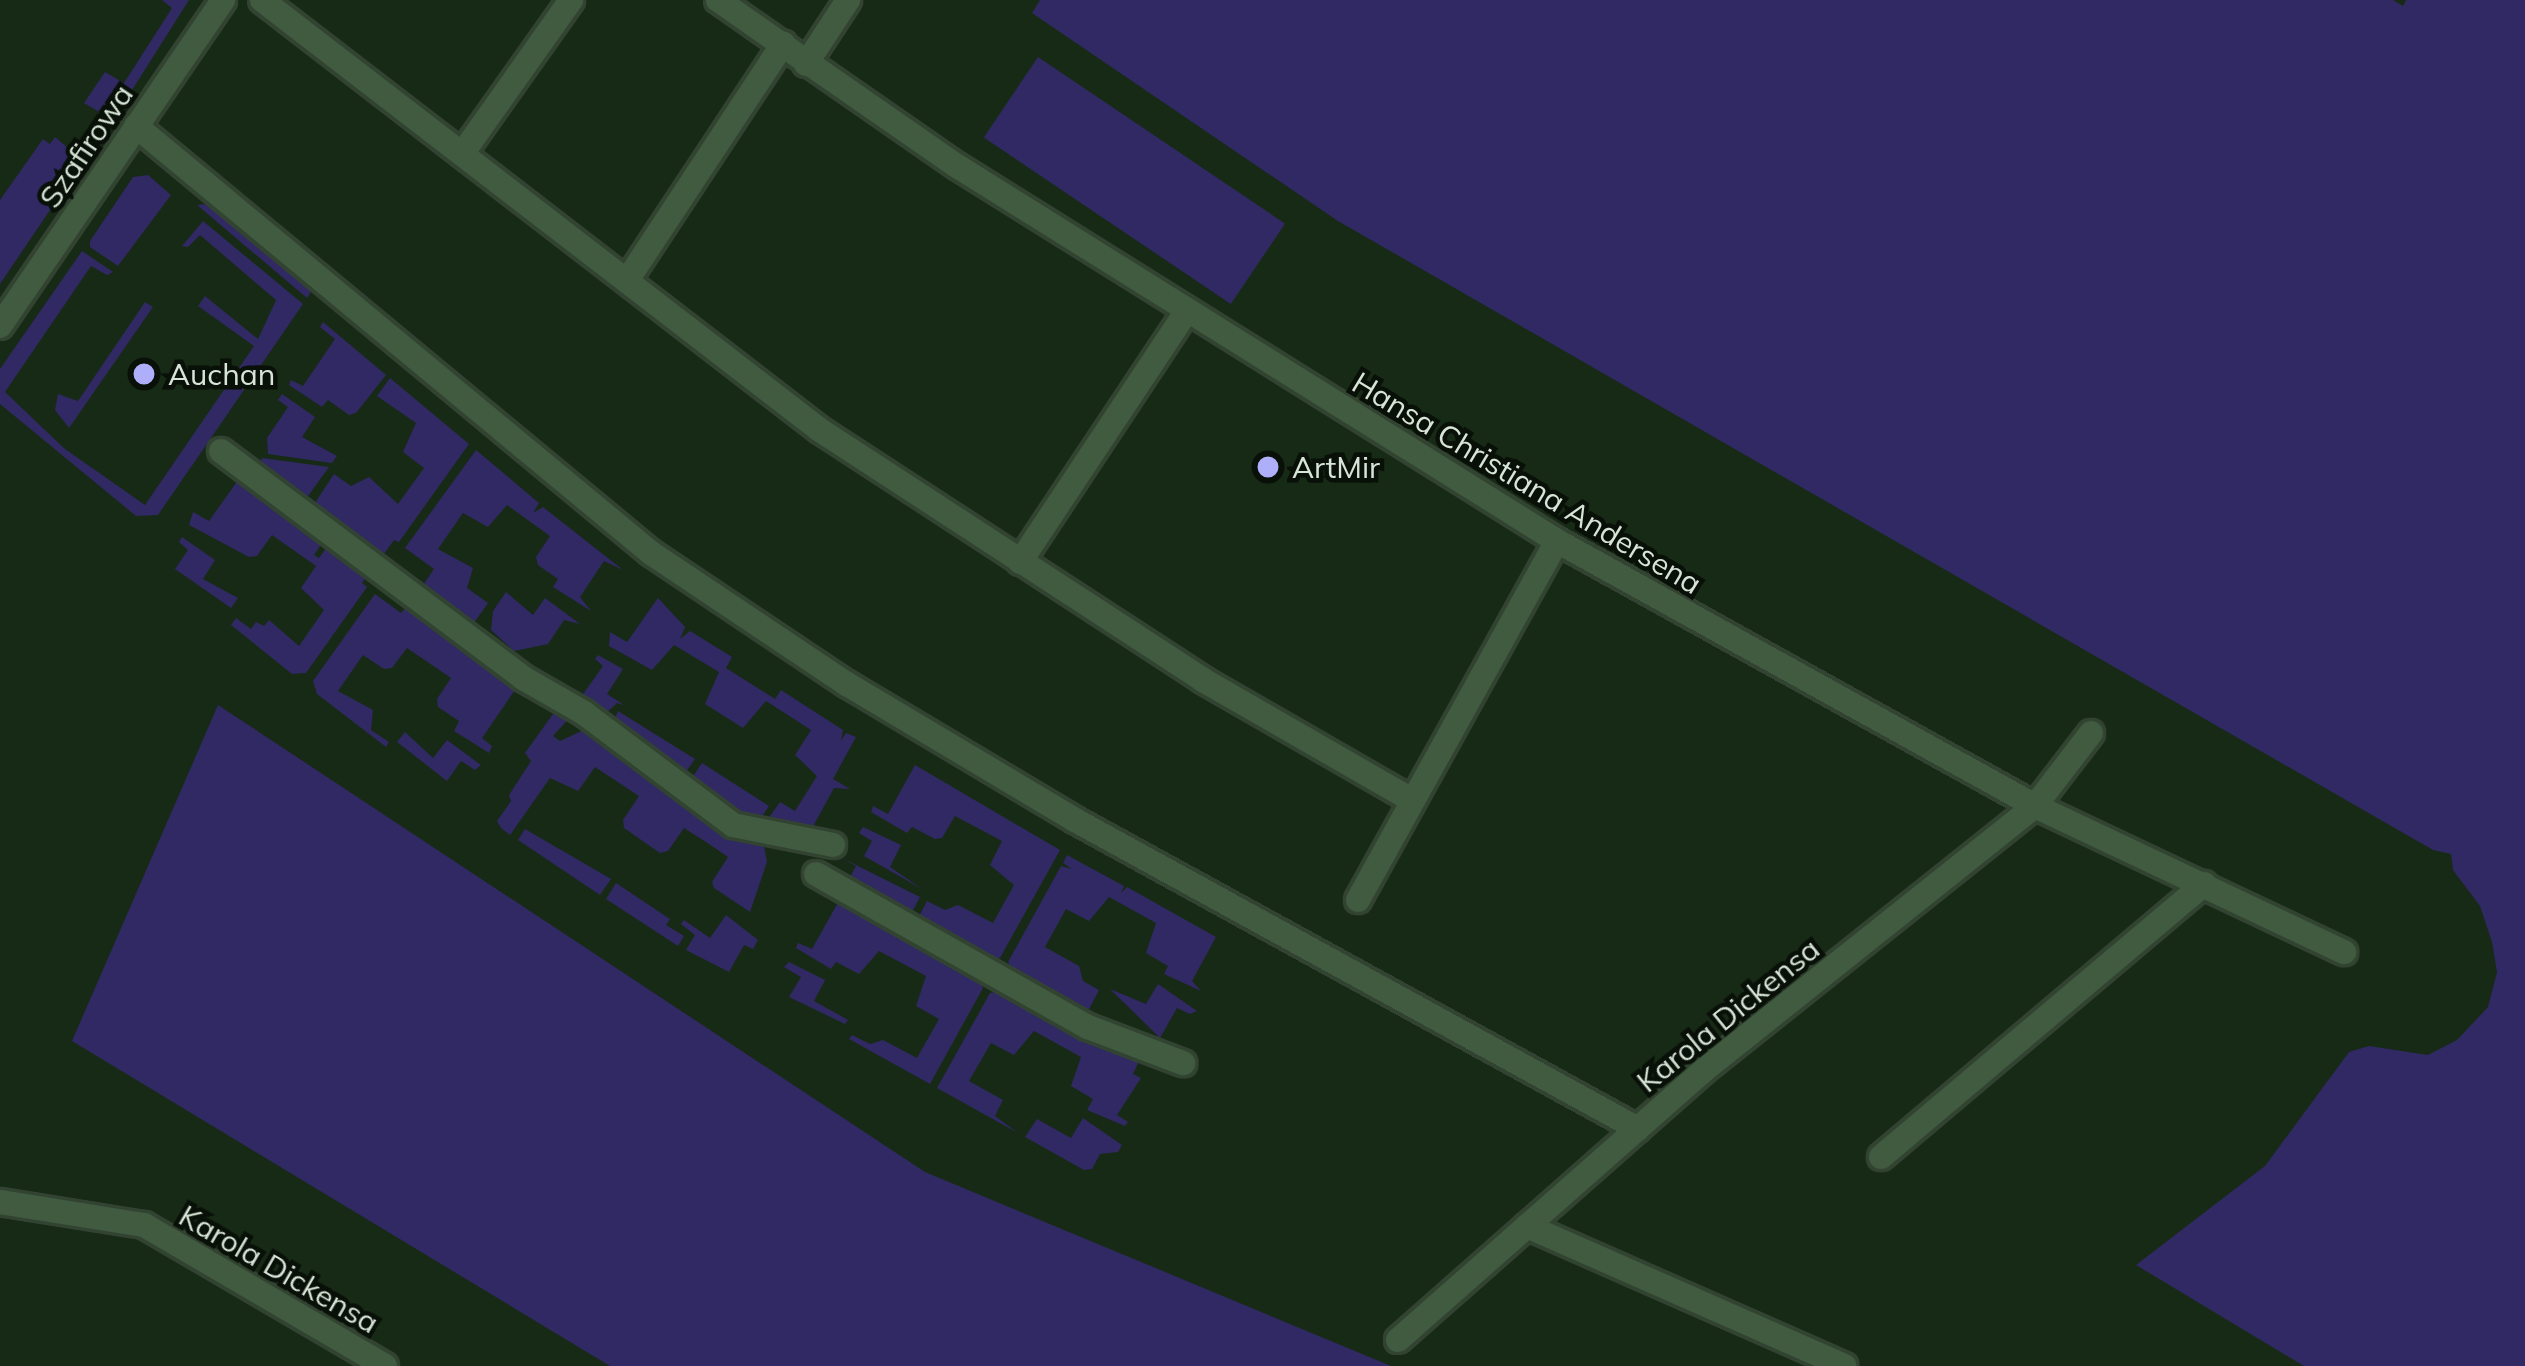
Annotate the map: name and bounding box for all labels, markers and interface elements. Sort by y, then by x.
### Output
street label: Szafirowa [32,78,140,214]
place label: Auchan [168,356,275,392]
marker: Auchan [131,361,157,387]
street label: Hansa Christiana Andersena [1346,364,1708,602]
place label: ArtMir [1292,449,1380,485]
marker: ArtMir [1255,454,1281,480]
street label: Karola Dickensa [1630,931,1826,1099]
street label: Karola Dickensa [173,1197,385,1341]

